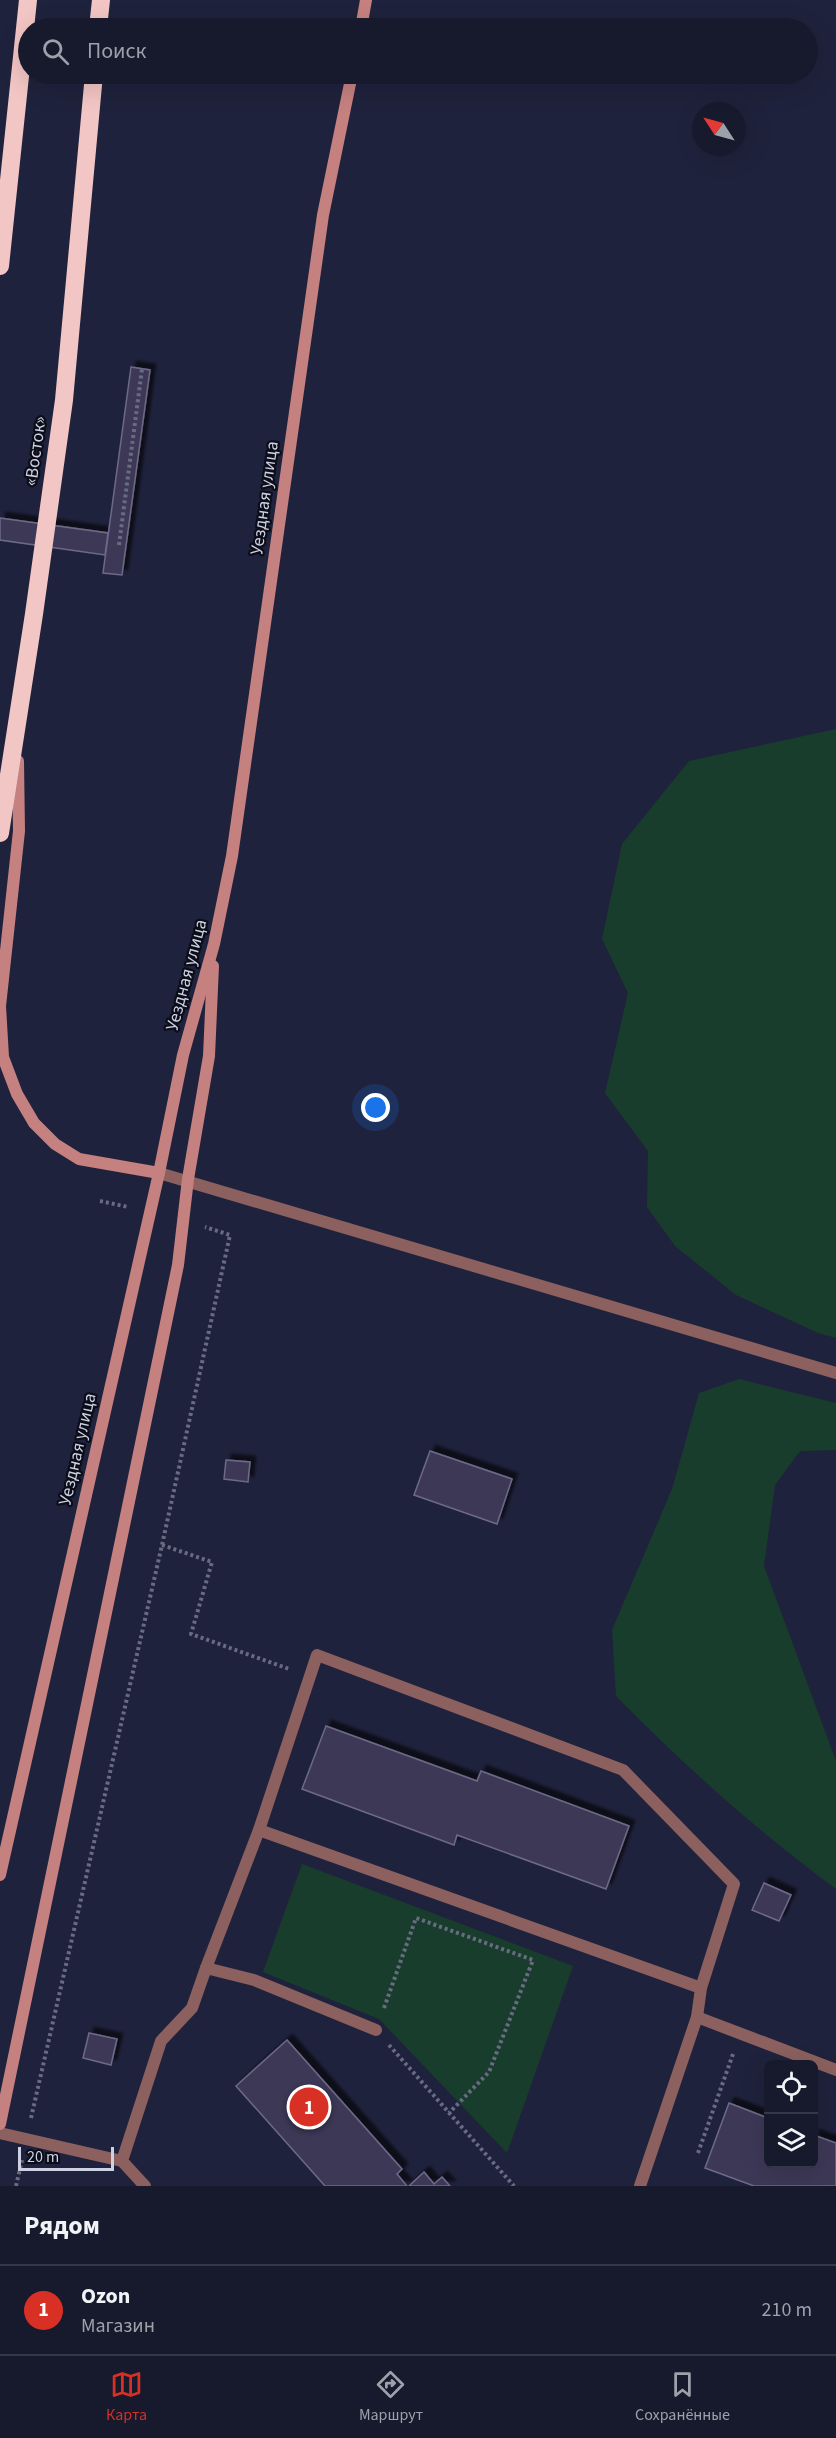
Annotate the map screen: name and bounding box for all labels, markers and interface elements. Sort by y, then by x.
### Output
search box [18,18,818,84]
icon: search [39,35,72,68]
text: Поиск [87,35,146,67]
north arrow [692,102,746,156]
street label: «Восток» [18,415,53,488]
street label: Уездная улица [244,440,285,557]
street label: Уездная улица [160,917,213,1034]
your location [361,1093,390,1122]
street label: Уездная улица [52,1391,103,1508]
map controls [764,2060,818,2168]
button: locate [764,2060,818,2114]
pin: 1 [290,2084,328,2130]
button: layers [764,2114,818,2168]
scale bar [18,2144,114,2172]
text: 20 m [27,2146,59,2168]
text: Рядом [24,2207,100,2244]
text: Ozon [81,2280,130,2312]
text: 1 [38,2296,49,2324]
text: 210 m [762,2296,812,2324]
text: Магазин [81,2312,155,2340]
tab: Карта [106,2368,147,2426]
tab: Маршрут [359,2368,423,2426]
tab: Сохранённые [635,2368,730,2426]

